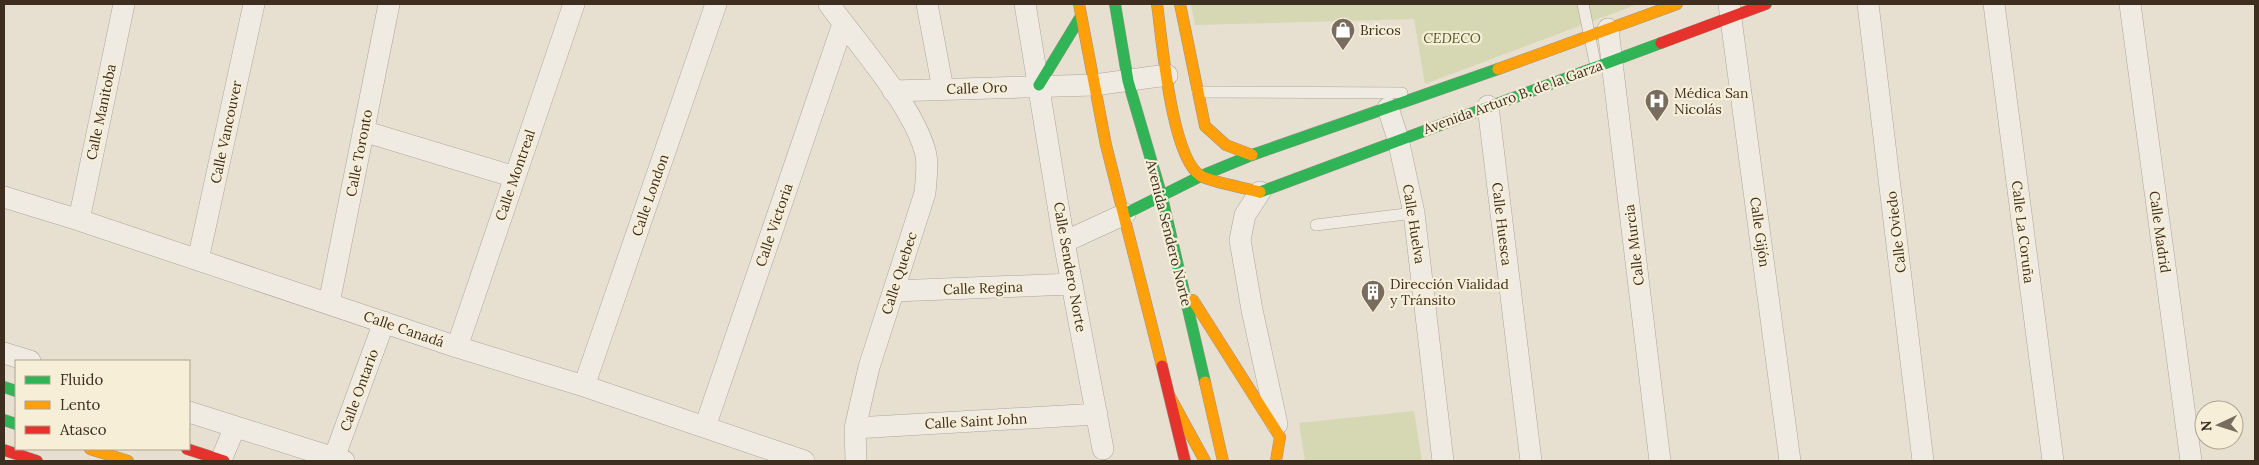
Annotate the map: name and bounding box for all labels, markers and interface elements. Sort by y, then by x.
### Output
shop icon: Bricos [1330,17,1356,51]
place label: Bricos [1360,21,1401,39]
park label: CEDECO [1423,29,1481,47]
street label: Avenida Arturo B. de la Garza [1420,56,1605,138]
street label: Calle Manitoba [82,62,120,162]
street label: Calle Oro [946,78,1008,98]
street label: Calle Vancouver [206,79,246,185]
place label: Médica San Nicolás [1674,84,1749,118]
hospital icon: Médica San Nicolás [1644,88,1670,122]
street label: Calle Toronto [342,108,376,198]
street label: Calle Montreal [491,127,539,223]
street label: Calle London [628,151,673,238]
street label: Avenida Sendero Norte [1142,157,1196,309]
street label: Calle La Coruña [2008,180,2038,284]
street label: Calle Victoria [751,181,797,269]
street label: Calle Huesca [1488,181,1516,267]
street label: Calle Huelva [1399,183,1429,265]
street label: Calle Oviedo [1882,190,1910,274]
street label: Calle Madrid [2145,190,2175,274]
street label: Calle Gijón [1746,196,1774,269]
street label: Calle Sendero Norte [1050,201,1090,334]
street label: Calle Murcia [1620,203,1648,287]
street label: Calle Quebec [877,229,921,317]
place label: Dirección Vialidad y Tránsito [1390,275,1509,309]
street label: Calle Regina [943,278,1023,298]
building icon: Dirección Vialidad y Tránsito [1360,279,1386,313]
street label: Calle Canadá [361,307,447,351]
street label: Calle Ontario [336,346,382,434]
legend [15,360,190,450]
text: Fluido [60,370,103,389]
text: Lento [60,395,101,414]
north arrow [2194,400,2244,450]
street label: Calle Saint John [924,409,1028,433]
text: Atasco [59,420,107,439]
text: N [2197,420,2215,432]

